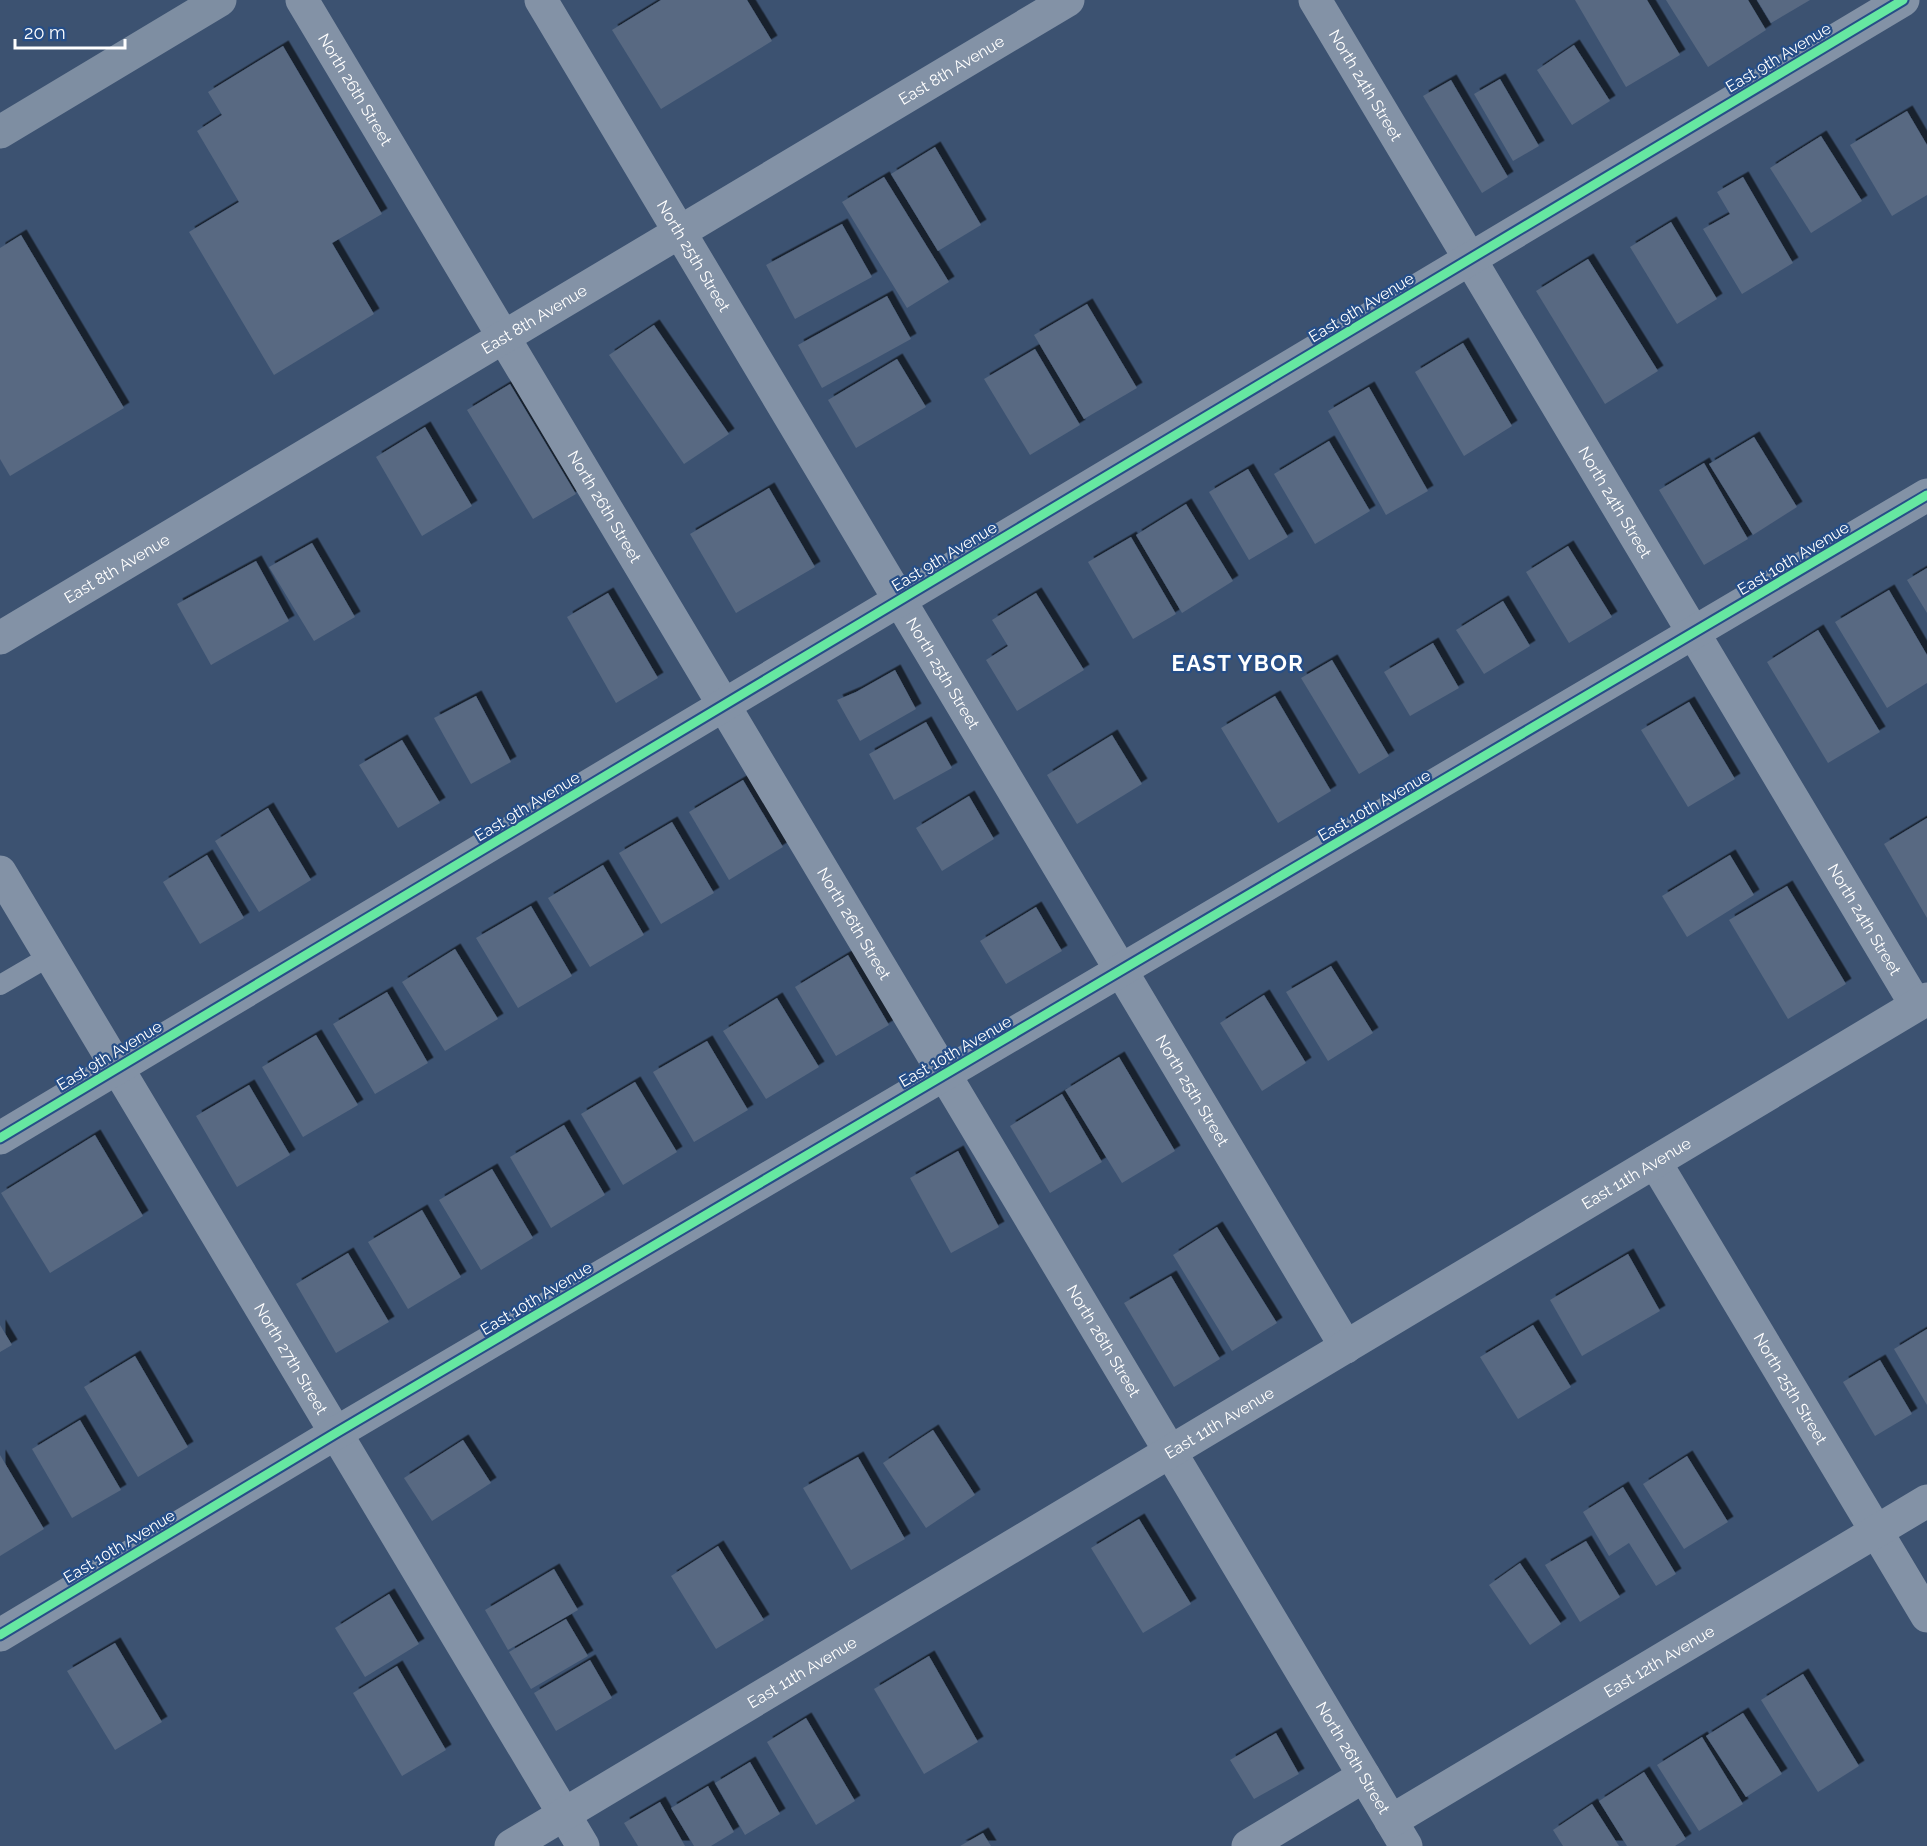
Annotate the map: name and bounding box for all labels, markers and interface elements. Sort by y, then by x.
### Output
scale bar [15,12,124,50]
street label: East 9th Avenue [1722,19,1834,96]
text: 20 m [24,22,66,43]
street label: North 24th Street [1325,26,1406,145]
street label: North 26th Street [314,30,396,150]
street label: East 8th Avenue [895,31,1008,109]
street label: North 25th Street [653,197,734,316]
street label: East 9th Avenue [1305,269,1417,346]
street label: East 8th Avenue [478,281,590,358]
street label: North 24th Street [1574,443,1656,562]
street label: North 26th Street [564,447,646,567]
street label: East 9th Avenue [888,518,1000,595]
street label: East 10th Avenue [1734,518,1852,599]
street label: East 8th Avenue [61,530,173,608]
street label: North 25th Street [902,614,984,733]
district label: EAST YBOR [1172,650,1305,676]
street label: East 10th Avenue [1315,766,1434,845]
street label: East 9th Avenue [471,768,583,845]
street label: North 24th Street [1824,860,1905,979]
street label: North 26th Street [813,864,895,984]
street label: East 10th Avenue [896,1012,1015,1091]
street label: East 9th Avenue [53,1017,165,1094]
street label: North 25th Street [1151,1031,1233,1150]
street label: East 11th Avenue [1578,1134,1694,1213]
street label: East 10th Avenue [477,1258,595,1339]
street label: North 26th Street [1062,1281,1144,1401]
street label: North 27th Street [250,1300,332,1418]
street label: North 25th Street [1750,1330,1831,1448]
street label: East 11th Avenue [1161,1383,1277,1463]
street label: East 10th Avenue [60,1506,178,1587]
street label: East 12th Avenue [1600,1621,1718,1702]
street label: East 11th Avenue [744,1632,860,1712]
street label: North 26th Street [1312,1698,1394,1818]

